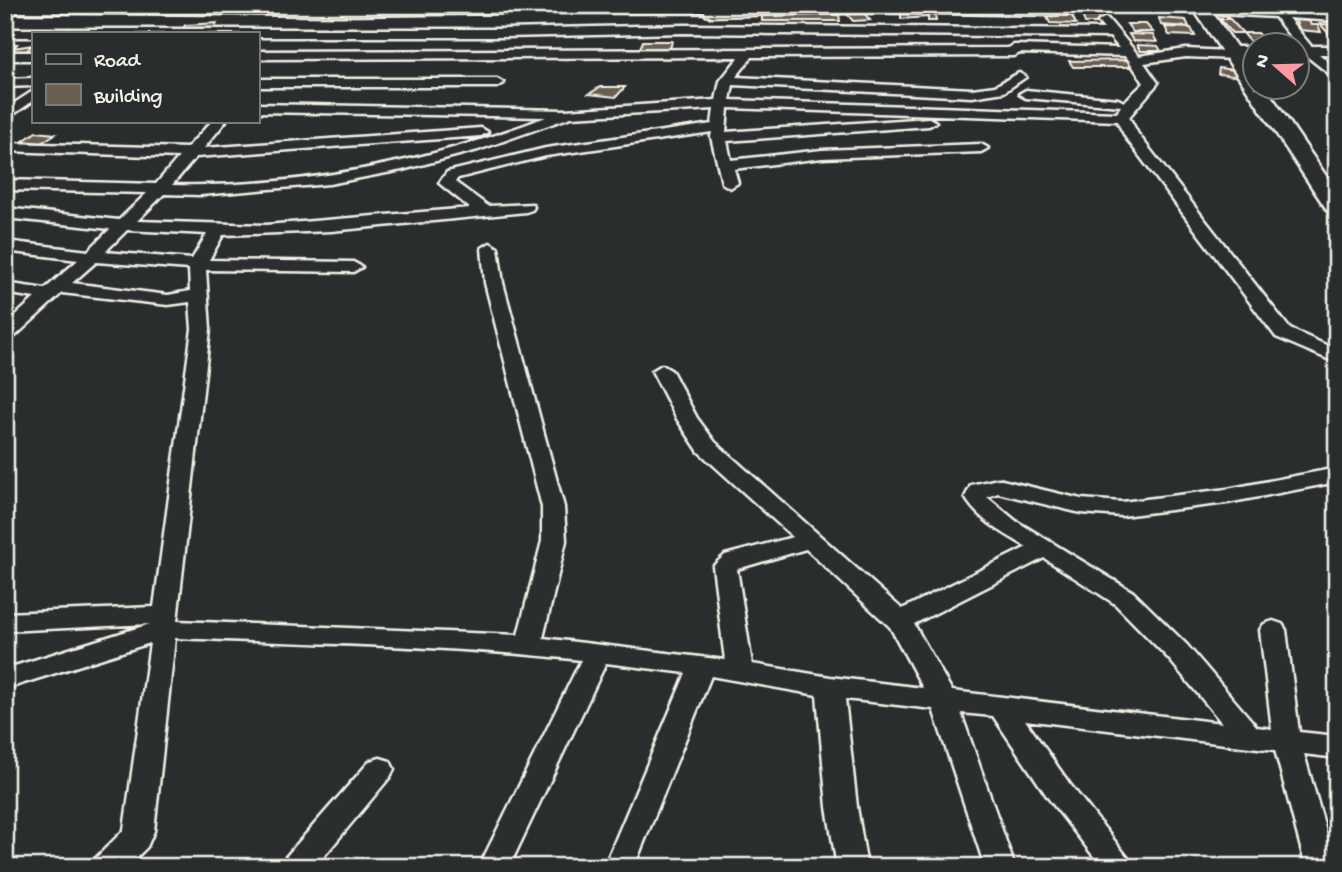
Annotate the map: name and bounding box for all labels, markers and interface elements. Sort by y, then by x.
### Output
legend [32,32,259,122]
north arrow [1240,32,1310,102]
text: Road [94,50,142,75]
text: N [1250,52,1276,71]
text: Building [93,86,163,111]

